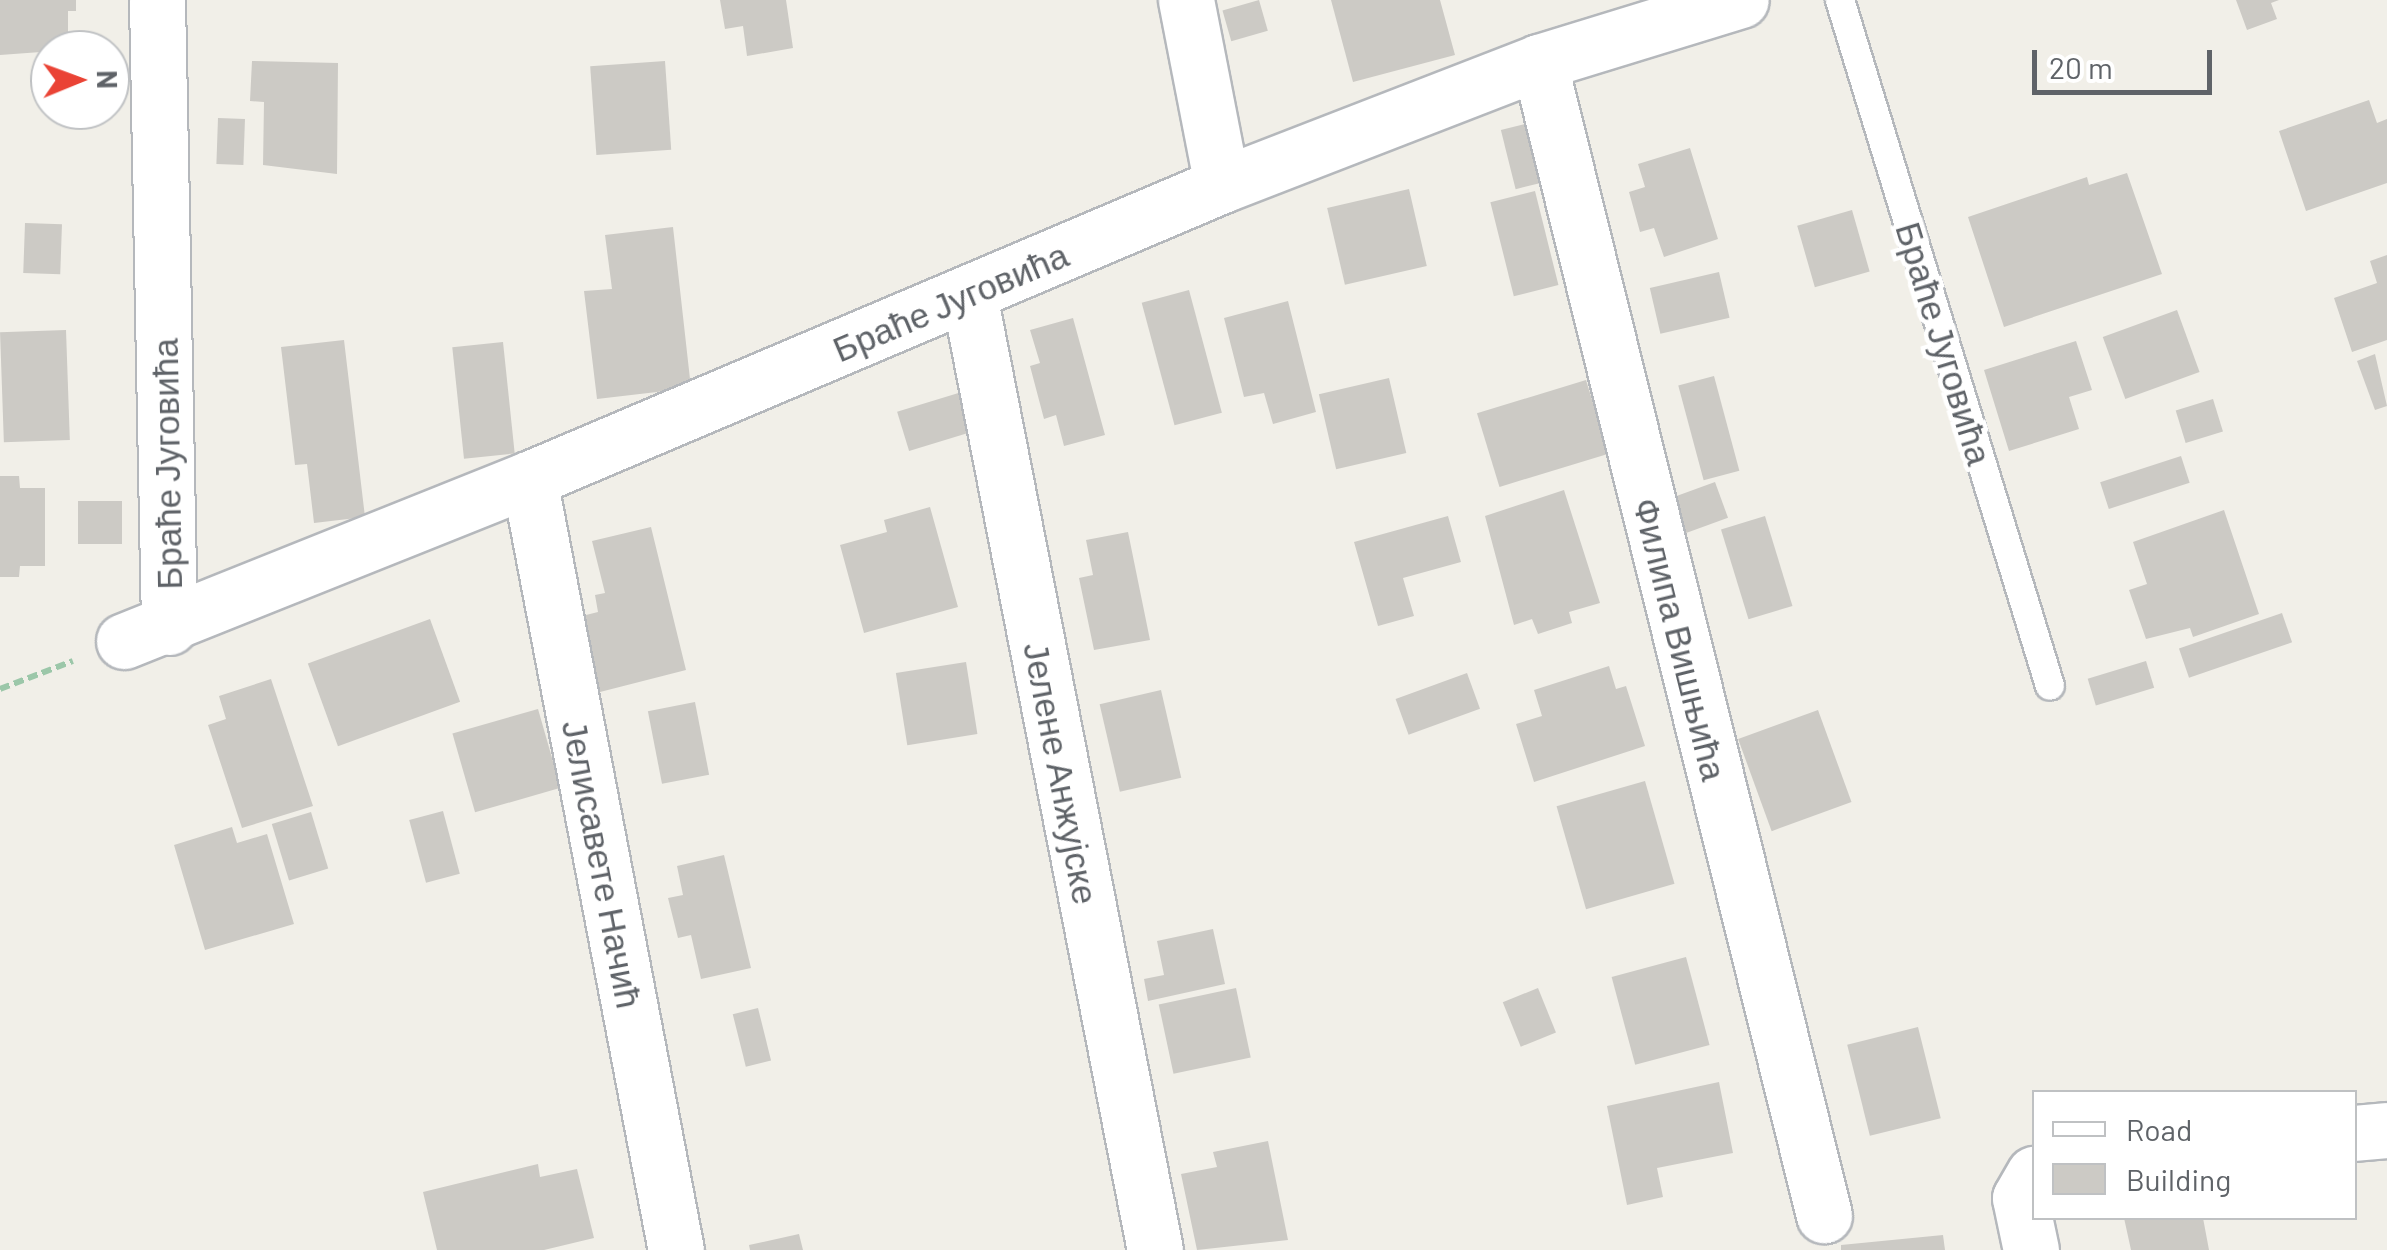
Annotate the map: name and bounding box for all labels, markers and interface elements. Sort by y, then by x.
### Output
north arrow [30,30,130,130]
scale bar [2037,30,2217,92]
text: 20 m [2049,49,2113,85]
text: N [91,70,125,89]
street label: Браће Југовића [1888,217,2002,469]
street label: Браће Југовића [826,233,1074,369]
street label: Браће Југовића [143,338,189,590]
street label: Филипа Вишњића [1626,493,1736,785]
street label: Јелене Анжујске [1016,638,1108,908]
street label: Јелисавете Начић [554,716,652,1012]
legend [2032,1090,2357,1220]
text: Road [2126,1111,2192,1147]
text: Building [2126,1161,2231,1197]

